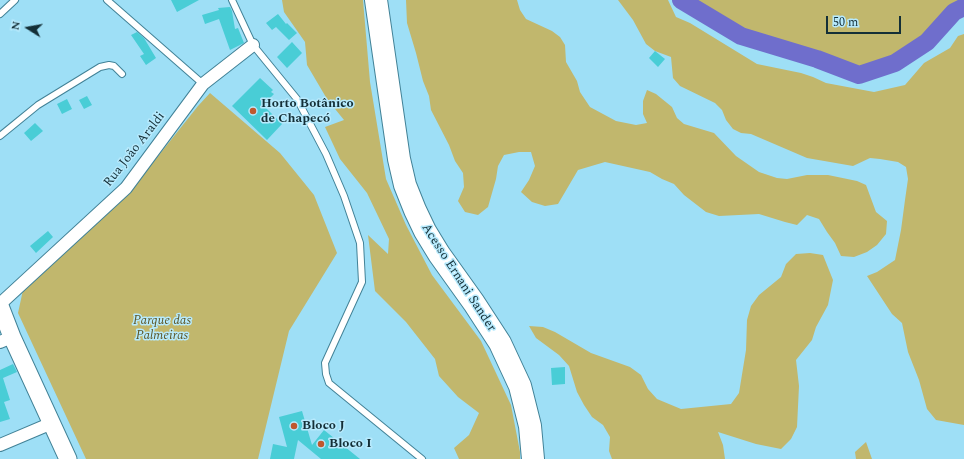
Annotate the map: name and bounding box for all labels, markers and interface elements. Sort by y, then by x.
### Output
north arrow [8,8,48,48]
scale bar [828,8,903,34]
text: 50 m [833,13,858,32]
text: N [7,20,25,32]
place label: Horto Botânico de Chapecó [261,96,354,127]
marker: Horto Botânico de Chapecó [248,106,258,116]
street label: Rua João Araldi [101,110,169,190]
street label: Acesso Ernani Sander [417,221,499,335]
park label: Parque das Palmeiras [133,313,191,344]
place label: Bloco J [302,418,345,434]
marker: Bloco J [289,421,299,431]
place label: Bloco I [329,436,372,452]
marker: Bloco I [316,439,326,449]

